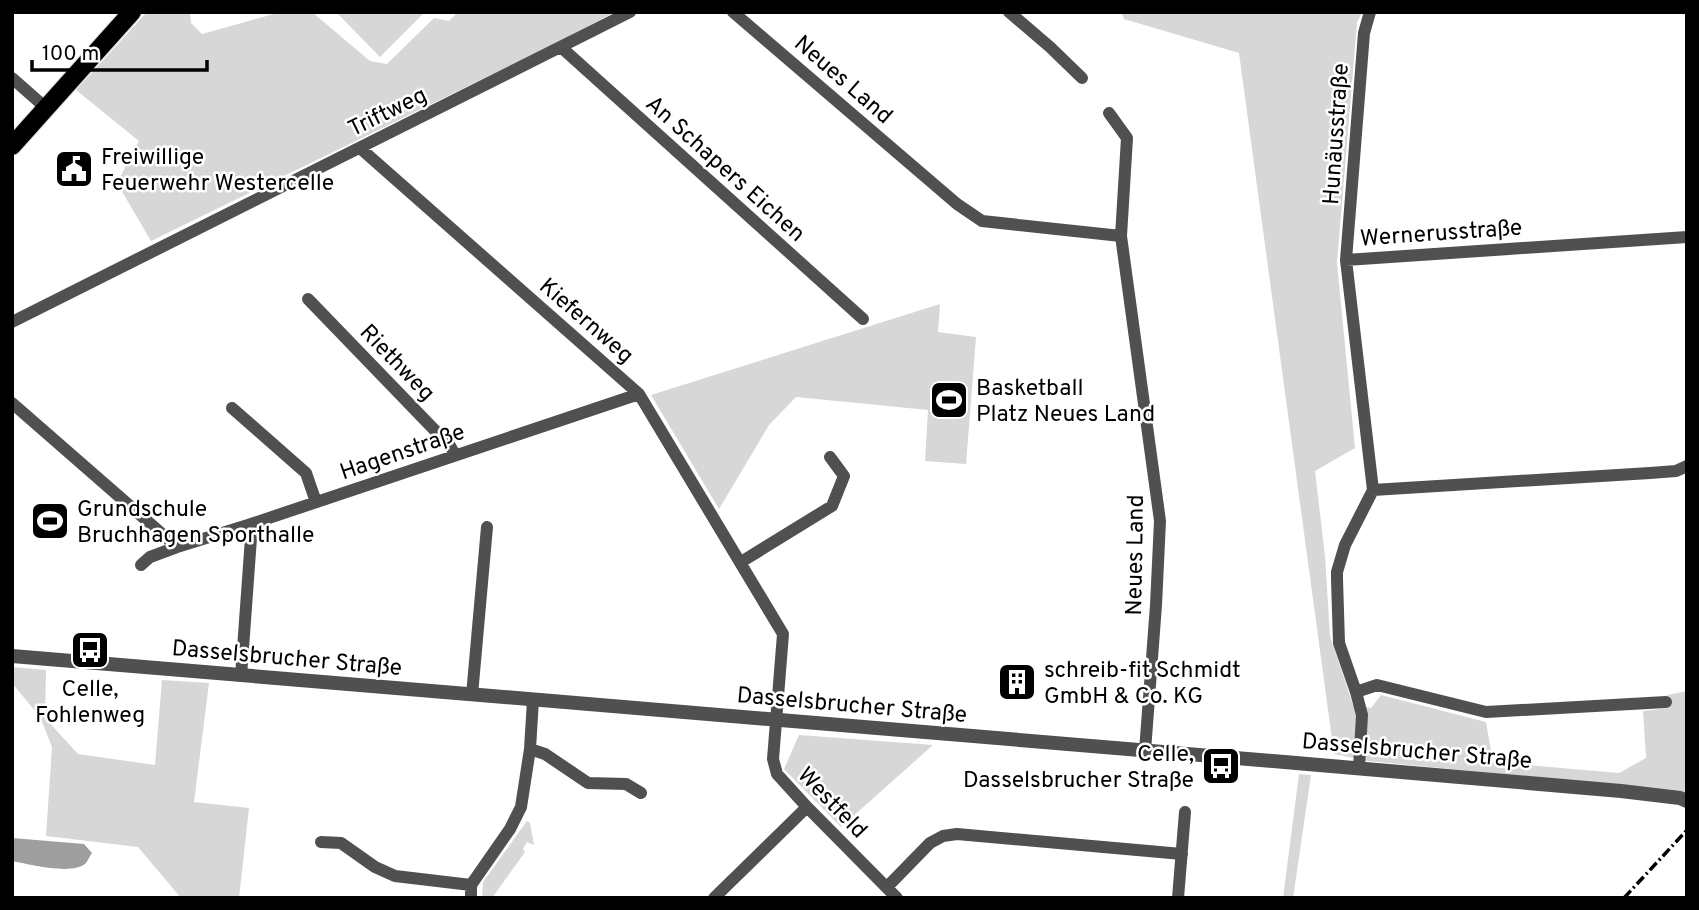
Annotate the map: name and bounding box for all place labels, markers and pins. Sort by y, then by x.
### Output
place label: Freiwillige Feuerwehr Westercelle [101,144,334,199]
public building icon: Freiwillige Feuerwehr Westercelle [53,148,95,190]
place label: Basketball Platz Neues Land [976,375,1155,430]
sports icon: Basketball Platz Neues Land [928,379,970,421]
place label: Grundschule Bruchhagen Sporthalle [77,496,314,551]
sports icon: Grundschule Bruchhagen Sporthalle [29,500,71,542]
bus stop icon: Celle, Fohlenweg [69,629,111,671]
place label: schreib-fit Schmidt GmbH & Co. KG [1044,657,1241,712]
building icon: schreib-fit Schmidt GmbH & Co. KG [996,661,1038,703]
place label: Celle, Fohlenweg [35,676,145,731]
place label: Celle, Dasselsbrucher Straße [963,741,1194,796]
bus stop icon: Celle, Dasselsbrucher Straße [1200,745,1242,787]

